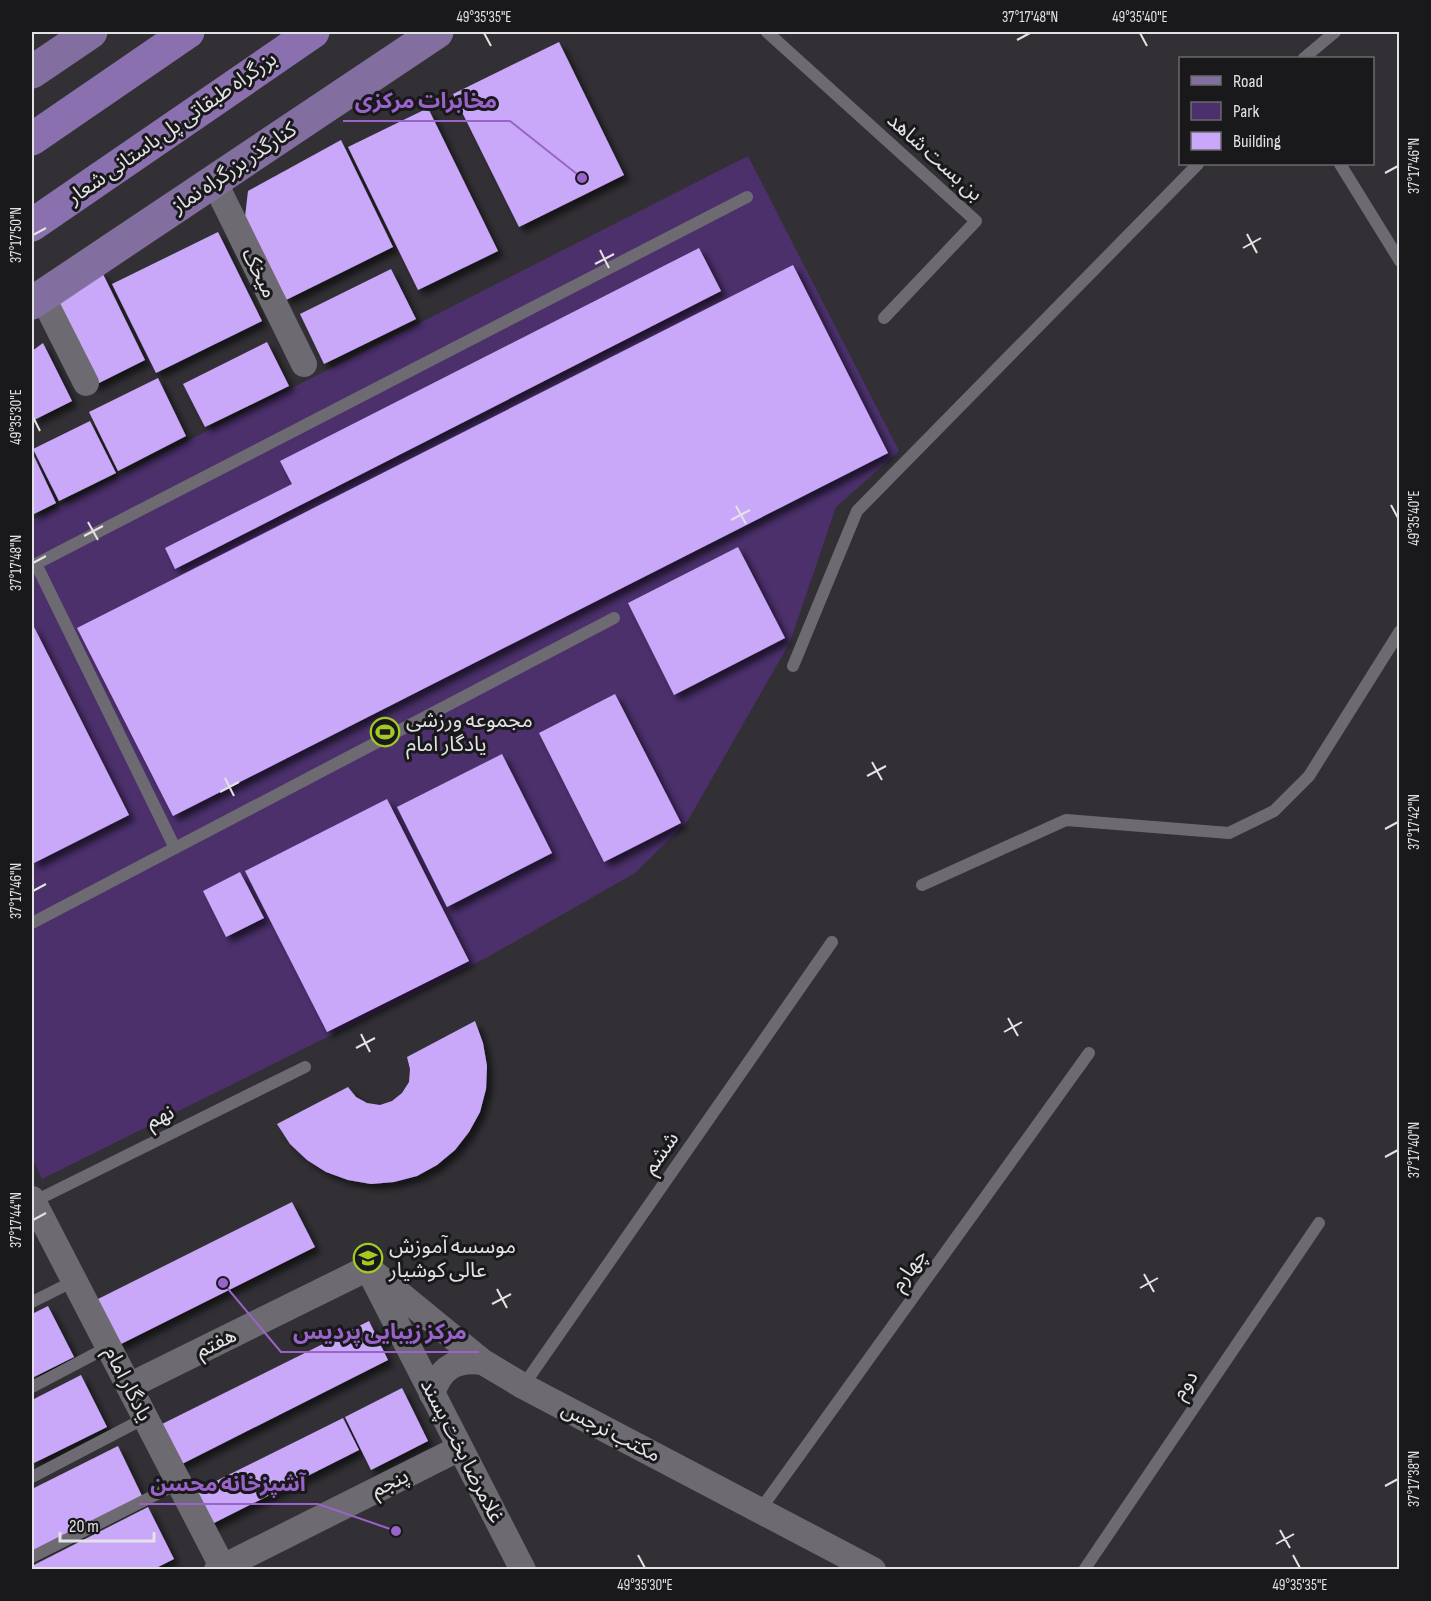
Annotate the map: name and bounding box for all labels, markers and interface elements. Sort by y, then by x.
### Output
text: 49°35'35"E [457,8,511,27]
text: 37°17'48"N [1002,8,1058,27]
text: 49°35'40"E [1112,8,1168,27]
street label: بزرگراه طبقاتی پل باستانی شعار [62,46,282,211]
legend [1179,57,1374,165]
text: Road [1233,71,1263,92]
callout: مخابرات مرکزی [343,81,510,121]
text: مخابرات مرکزی [355,88,497,115]
text: Park [1233,101,1259,122]
street label: بن بست شاهد [882,108,988,206]
street label: کنارگذر بزرگراه نماز [166,117,302,220]
text: Building [1233,131,1281,152]
text: 37°17'46"N [1405,138,1424,194]
text: 37°17'50"N [7,207,26,263]
street label: میخک [236,244,282,302]
text: 49°35'30"E [7,389,26,445]
text: 49°35'40"E [1405,490,1424,546]
text: 37°17'48"N [7,535,26,591]
place label: مجموعه ورزشی یادگار امام [406,708,533,760]
sports icon: مجموعه ورزشی یادگار امام [369,716,401,748]
text: 37°17'42"N [1405,794,1424,850]
text: 37°17'46"N [7,863,26,919]
street label: نهم [142,1100,179,1136]
text: 37°17'40"N [1405,1122,1424,1178]
street label: ششم [638,1127,686,1180]
text: 37°17'44"N [7,1192,26,1248]
place label: موسسه آموزش عالی کوشیار [388,1234,516,1283]
school or university icon: موسسه آموزش عالی کوشیار [352,1242,384,1274]
street label: چهارم [885,1244,935,1298]
callout: مرکز زیبایی پردیس [281,1312,479,1352]
text: مرکز زیبایی پردیس [293,1319,467,1346]
street label: هفتم [192,1323,241,1365]
street label: یادگار امام [96,1342,157,1427]
street label: دوم [1166,1366,1206,1406]
street label: غلامرضا بخت پسند [415,1375,509,1527]
street label: مکتب نرجس [557,1396,665,1468]
text: 37°17'38"N [1405,1451,1424,1507]
street label: پنجم [367,1463,414,1505]
callout: آشپزخانه محسن [139,1464,318,1504]
text: آشپزخانه محسن [150,1471,307,1498]
scale bar [60,1505,154,1543]
text: 20 m [69,1516,99,1537]
text: 49°35'30"E [617,1576,673,1595]
text: 49°35'35"E [1273,1576,1327,1595]

